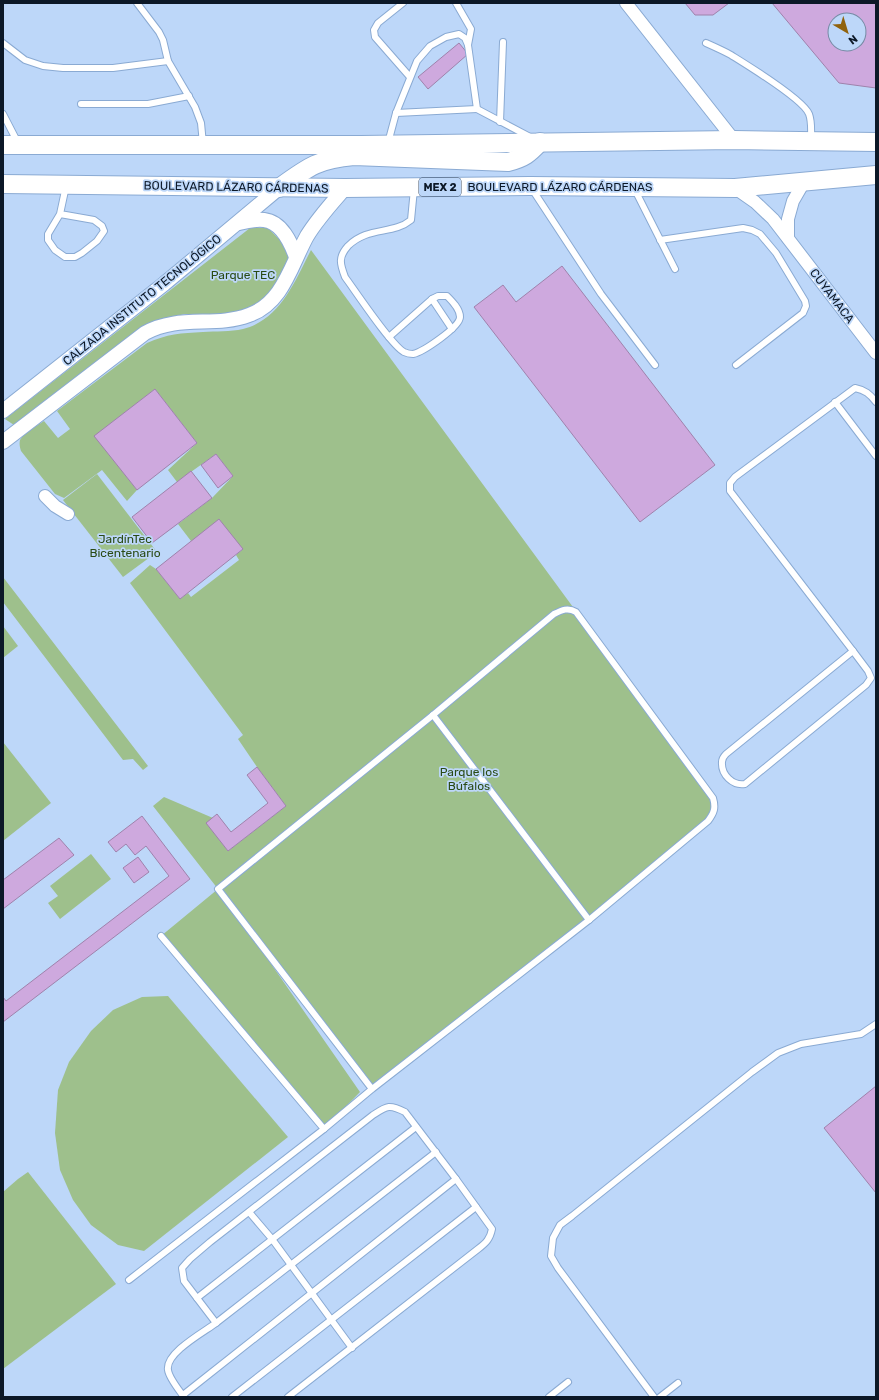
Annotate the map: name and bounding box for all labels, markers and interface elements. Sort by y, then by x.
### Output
north arrow [827,12,867,52]
text: N [846,32,860,47]
street label: BOULEVARD LÁZARO CÁRDENAS [143,178,329,196]
road number: MEX 2 [419,178,461,196]
street label: BOULEVARD LÁZARO CÁRDENAS [468,180,652,194]
street label: CALZADA INSTITUTO TECNOLÓGICO [60,232,224,368]
street label: CUYAMACA [807,266,857,326]
park label: Parque TEC [211,268,275,282]
park label: JardínTec Bicentenario [89,532,161,560]
park label: Parque los Búfalos [440,765,498,793]

